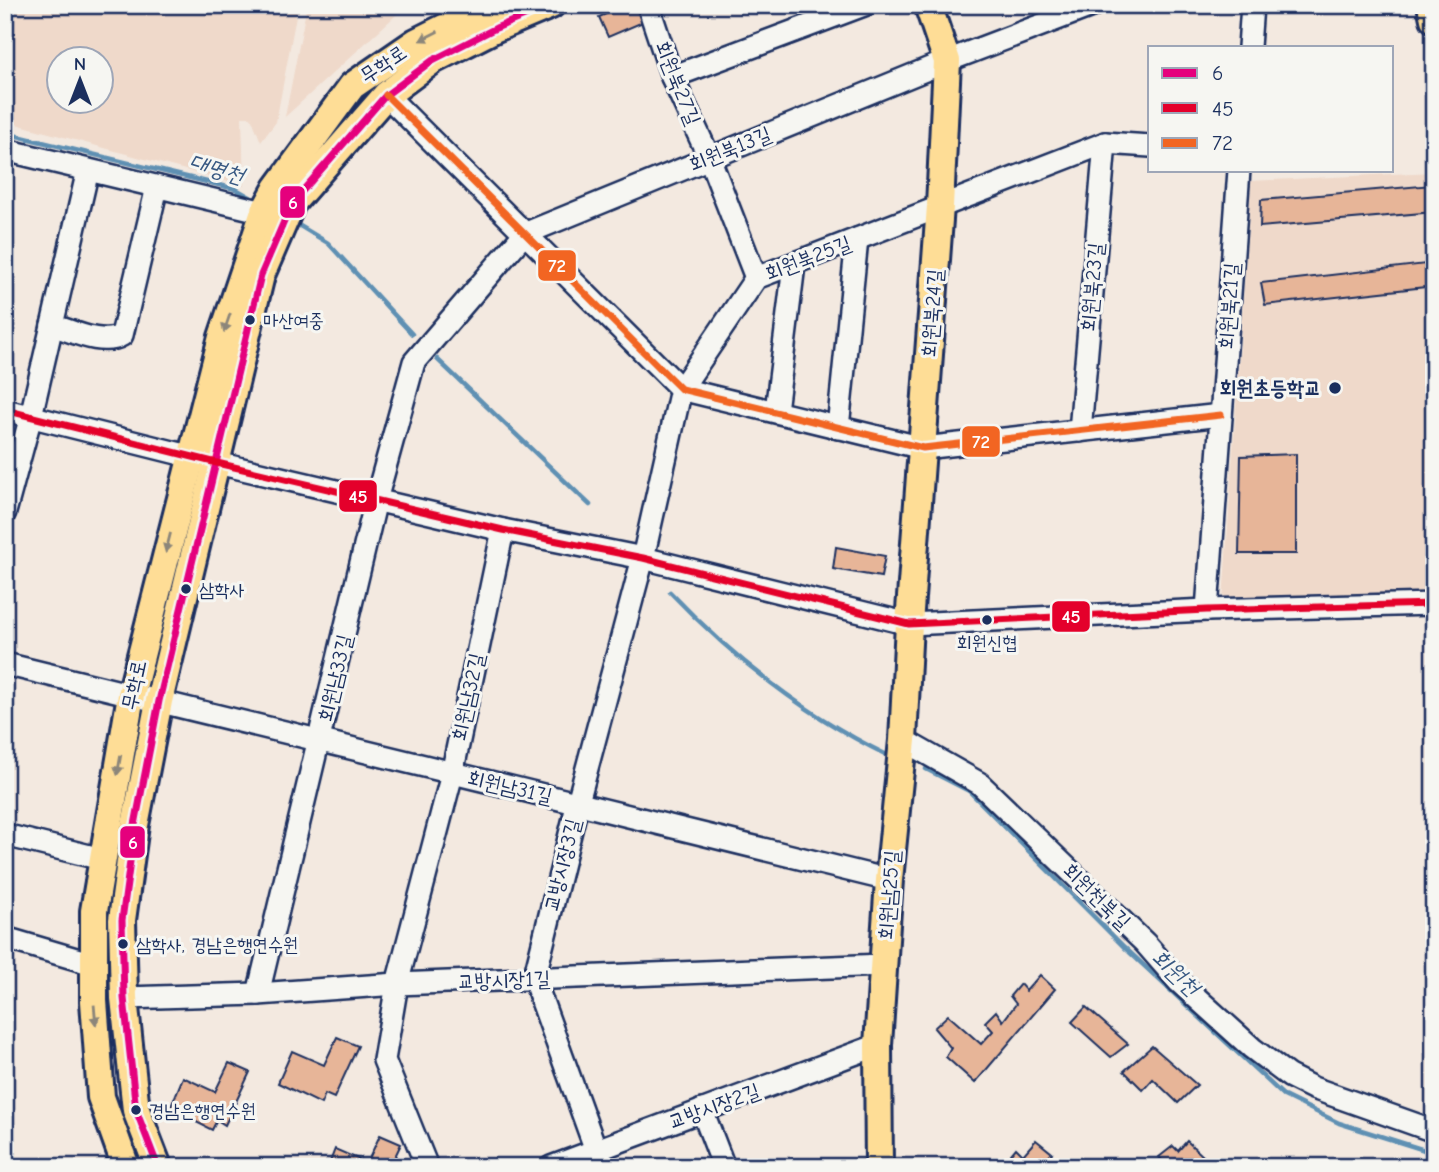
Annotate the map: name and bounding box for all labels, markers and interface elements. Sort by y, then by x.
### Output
one-way arrow [419,30,439,41]
street label: 회원북27길 [650,37,706,129]
street label: 무학로 [355,40,411,88]
north arrow [46,46,116,116]
legend [1148,46,1394,172]
text: N [74,53,86,75]
text: 6 [1212,61,1223,85]
text: 45 [1212,97,1234,121]
street label: 회원북13길 [685,122,775,176]
text: 72 [1212,131,1233,155]
water label: 대명천 [186,147,250,190]
line badge: 6 [279,185,306,219]
text: 6 [288,192,298,214]
street label: 회원북25길 [762,231,854,285]
street label: 회원북23길 [1076,241,1108,332]
line badge: 72 [537,249,577,282]
text: 72 [548,255,566,277]
street label: 회원북21길 [1214,262,1244,350]
street label: 회원북24길 [917,268,947,358]
place label: 마산여중 [263,310,324,332]
one-way arrow [221,313,232,334]
marker: 마산여중 [243,313,257,327]
place label: 회원초등학교 [1220,376,1321,400]
marker: 회원초등학교 [1327,380,1343,396]
line badge: 72 [961,425,1001,458]
text: 72 [972,431,990,453]
line badge: 45 [338,479,378,513]
text: 45 [348,486,368,508]
one-way arrow [162,532,173,554]
place label: 삼학사 [199,579,245,601]
marker: 삼학사 [179,582,193,596]
line badge: 45 [1051,600,1091,633]
text: 45 [1061,606,1081,628]
marker: 회원신협 [980,613,994,627]
street label: 회원남33길 [313,632,357,724]
place label: 회원신협 [956,632,1018,654]
street label: 회원남32길 [447,651,489,743]
street label: 무학로 [117,658,151,712]
one-way arrow [113,754,124,776]
street label: 회원남31길 [465,766,555,808]
street label: 교방시장3길 [539,816,585,914]
line badge: 6 [119,825,146,859]
text: 6 [128,832,138,854]
street label: 회원남25길 [874,849,904,941]
street label: 회원천북길 [1058,858,1136,934]
place label: 삼학사, 경남은행연수원 [136,934,298,956]
marker: 삼학사, 경남은행연수원 [116,937,130,951]
water label: 회원천 [1146,944,1207,1003]
street label: 교방시장1길 [457,966,551,994]
one-way arrow [90,1004,101,1026]
street label: 교방시장2길 [665,1078,763,1134]
place label: 경남은행연수원 [149,1100,256,1122]
marker: 경남은행연수원 [129,1103,143,1117]

